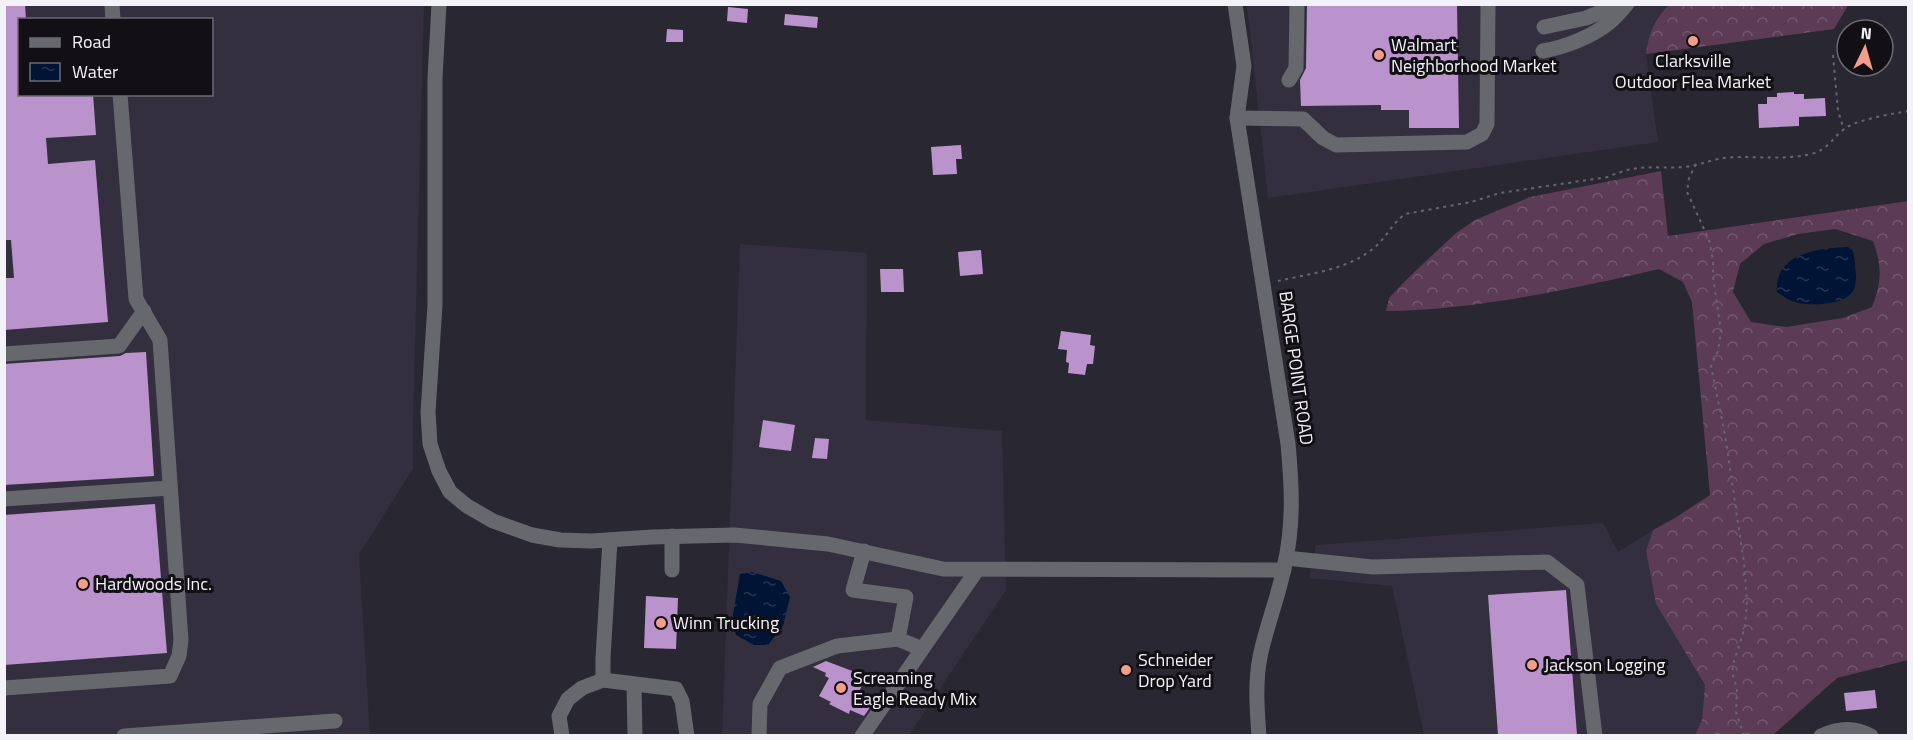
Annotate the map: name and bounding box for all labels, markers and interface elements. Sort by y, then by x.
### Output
legend [18,18,213,96]
north arrow [1835,18,1895,78]
text: N [1860,21,1873,45]
text: Road [72,28,111,55]
place label: Walmart Neighborhood Market [1391,31,1557,79]
marker: Clarksville Outdoor Flea Market [1686,34,1700,48]
place label: Clarksville Outdoor Flea Market [1615,47,1772,95]
marker: Walmart Neighborhood Market [1372,48,1386,62]
text: Water [72,58,118,85]
street label: BARGE POINT ROAD [1272,289,1321,447]
place label: Hardwoods Inc. [95,570,212,597]
marker: Hardwoods Inc. [76,577,90,591]
place label: Winn Trucking [673,609,779,636]
marker: Winn Trucking [654,616,668,630]
place label: Schneider Drop Yard [1138,646,1213,694]
place label: Jackson Logging [1544,651,1666,678]
marker: Jackson Logging [1525,658,1539,672]
marker: Schneider Drop Yard [1119,663,1133,677]
place label: Screaming Eagle Ready Mix [853,664,977,712]
marker: Screaming Eagle Ready Mix [834,681,848,695]

